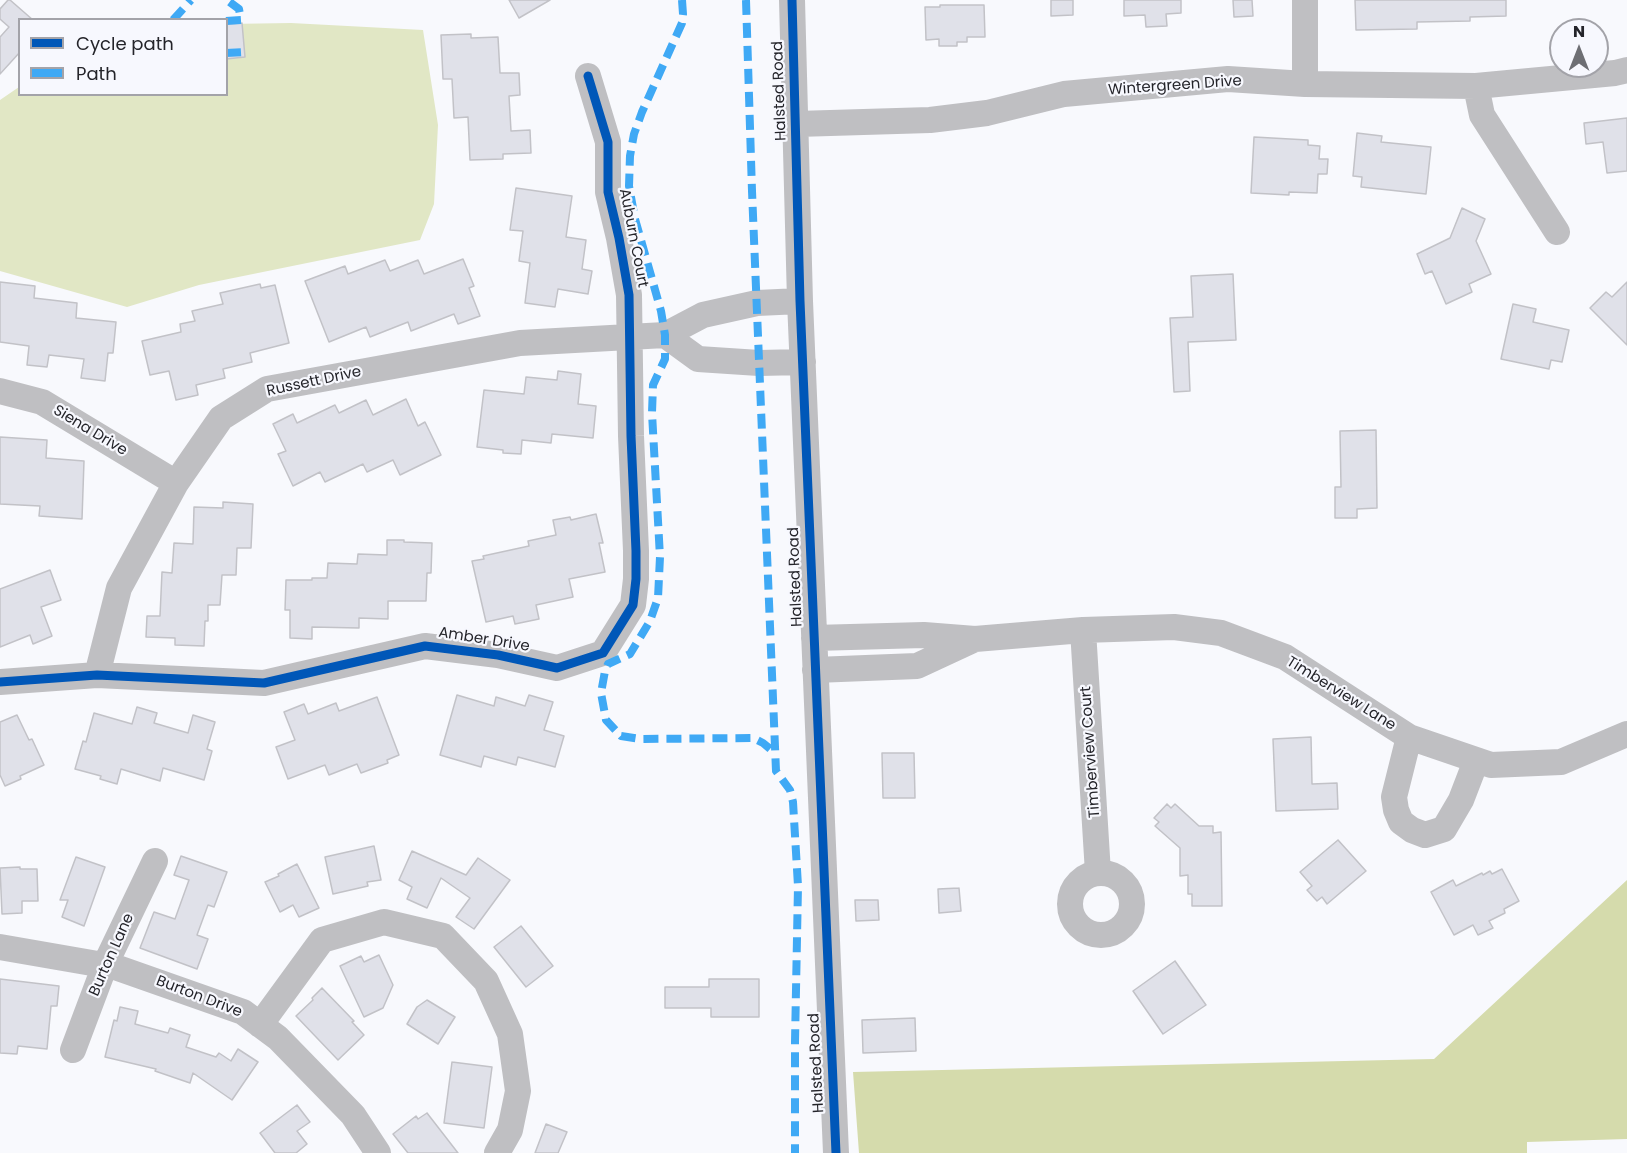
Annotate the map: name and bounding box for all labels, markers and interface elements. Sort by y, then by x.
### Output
legend [18,18,228,96]
north arrow [1549,18,1609,78]
text: N [1573,20,1585,43]
text: Cycle path [76,31,174,56]
street label: Halsted Road [769,41,791,141]
text: Path [76,61,117,86]
street label: Wintergreen Drive [1108,72,1242,100]
street label: Auburn Court [615,187,651,289]
street label: Russett Drive [265,363,363,401]
street label: Siena Drive [50,402,130,460]
street label: Halsted Road [785,527,807,627]
street label: Amber Drive [437,624,531,656]
street label: Timberview Lane [1283,653,1399,735]
street label: Timberview Court [1077,686,1105,818]
street label: Burton Lane [86,911,138,999]
street label: Burton Drive [153,972,245,1022]
street label: Halsted Road [805,1013,829,1113]

